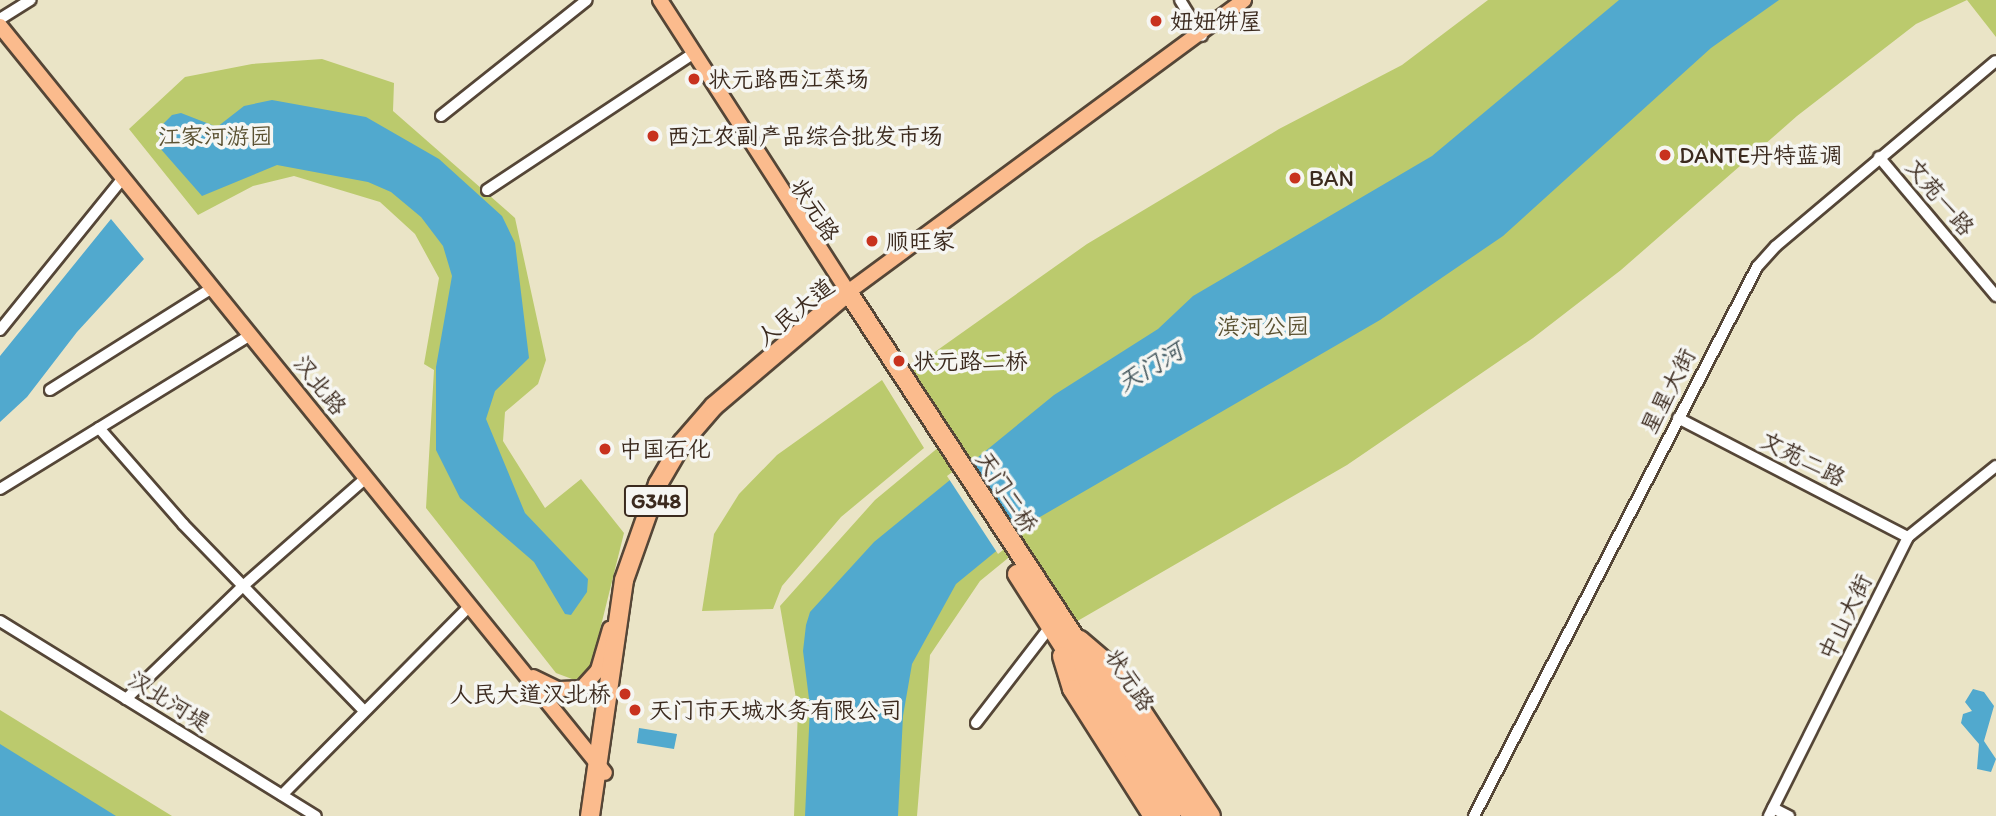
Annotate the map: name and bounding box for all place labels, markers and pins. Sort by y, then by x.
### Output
place label: 妞妞饼屋 [1170,7,1262,35]
marker: 妞妞饼屋 [1148,13,1164,29]
place label: 状元路西江菜场 [708,65,869,93]
marker: 状元路西江菜场 [686,71,702,87]
place label: 西江农副产品综合批发市场 [667,122,943,150]
marker: 西江农副产品综合批发市场 [645,128,661,144]
place label: DANTE丹特蓝调 [1679,141,1842,169]
marker: DANTE丹特蓝调 [1657,147,1673,163]
place label: BAN [1309,164,1354,192]
marker: BAN [1287,170,1303,186]
place label: 顺旺家 [886,227,955,255]
marker: 顺旺家 [864,233,880,249]
place label: 状元路二桥 [913,347,1028,375]
marker: 状元路二桥 [891,353,907,369]
place label: 中国石化 [619,435,711,463]
marker: 中国石化 [597,441,613,457]
place label: 人民大道汉北桥 [450,680,611,708]
marker: 人民大道汉北桥 [617,686,633,702]
place label: 天门市天城水务有限公司 [649,696,902,724]
marker: 天门市天城水务有限公司 [627,702,643,718]

